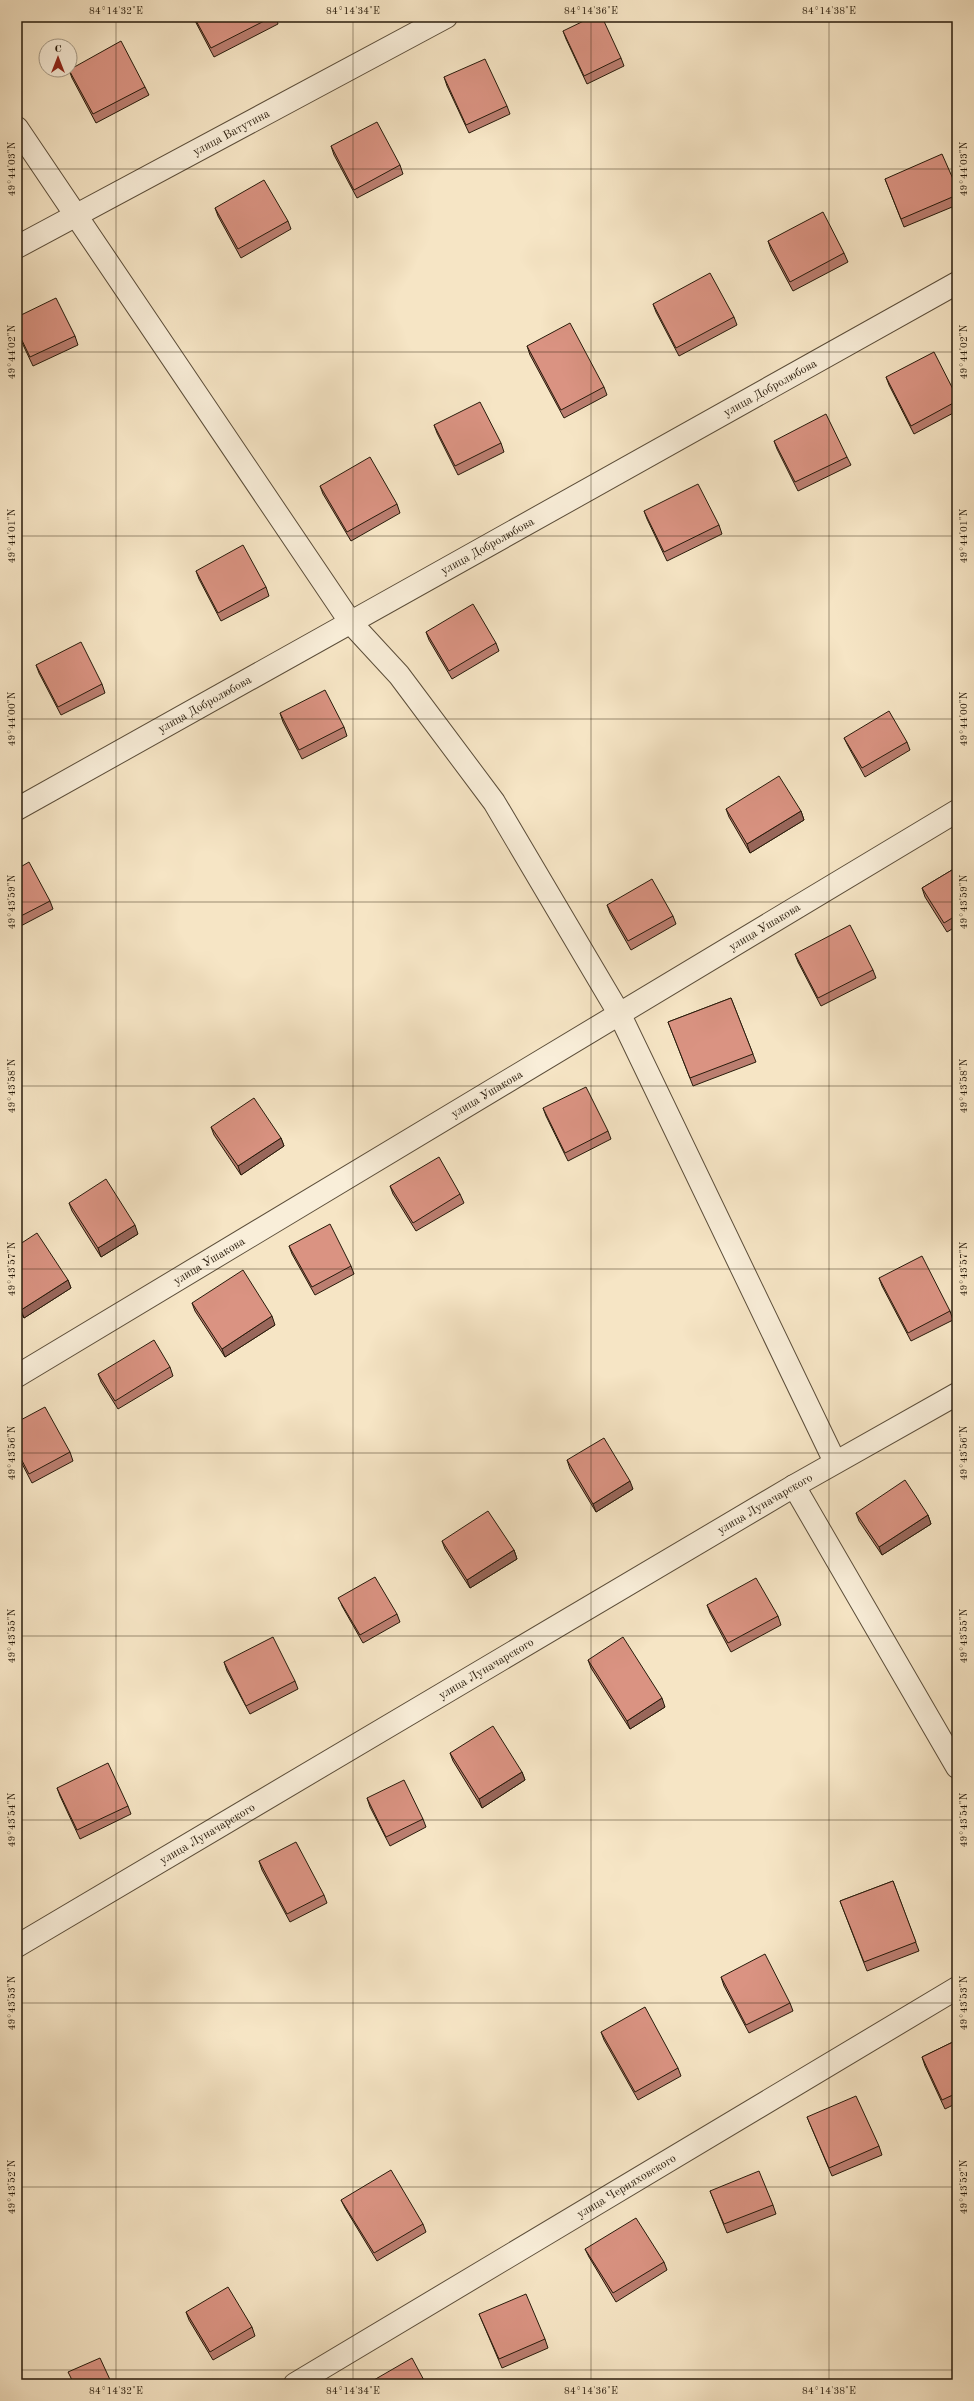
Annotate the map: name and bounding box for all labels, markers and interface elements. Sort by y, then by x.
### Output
text: 84°14'32"E [89,6,143,16]
text: 84°14'34"E [326,6,380,16]
text: 84°14'36"E [564,6,618,16]
text: 84°14'38"E [802,6,856,16]
north arrow [38,38,78,78]
text: С [54,44,62,55]
street label: улица Ватутина [191,108,272,158]
text: 49°44'03"N [7,141,17,196]
text: 49°44'03"N [959,141,969,196]
text: 49°44'02"N [7,324,17,379]
text: 49°44'02"N [959,324,969,379]
street label: улица Добролюбова [722,358,819,419]
text: 49°44'01"N [7,508,17,563]
text: 49°44'01"N [959,508,969,563]
street label: улица Добролюбова [439,516,537,577]
street label: улица Добролюбова [156,674,254,736]
text: 49°44'00"N [7,691,17,746]
text: 49°44'00"N [959,691,969,746]
text: 49°43'59"N [7,874,17,929]
text: 49°43'59"N [959,874,969,929]
street label: улица Ушакова [727,902,803,954]
text: 49°43'58"N [7,1058,17,1113]
text: 49°43'58"N [959,1058,969,1113]
street label: улица Ушакова [449,1068,525,1121]
street label: улица Ушакова [172,1235,247,1287]
text: 49°43'57"N [7,1241,17,1296]
text: 49°43'57"N [959,1241,969,1296]
text: 49°43'56"N [7,1425,17,1480]
text: 49°43'56"N [959,1425,969,1480]
street label: улица Луначарского [716,1472,815,1537]
text: 49°43'55"N [7,1608,17,1663]
text: 49°43'55"N [959,1608,969,1663]
street label: улица Луначарского [437,1636,536,1702]
text: 49°43'54"N [7,1792,17,1847]
text: 49°43'54"N [959,1792,969,1847]
street label: улица Луначарского [158,1801,257,1867]
text: 49°43'53"N [7,1975,17,2030]
text: 49°43'53"N [959,1975,969,2030]
street label: улица Черняховского [575,2153,678,2221]
text: 49°43'52"N [7,2159,17,2214]
text: 49°43'52"N [959,2159,969,2214]
text: 84°14'32"E [89,2386,143,2396]
text: 84°14'34"E [326,2386,380,2396]
text: 84°14'36"E [564,2386,618,2396]
text: 84°14'38"E [802,2386,856,2396]

